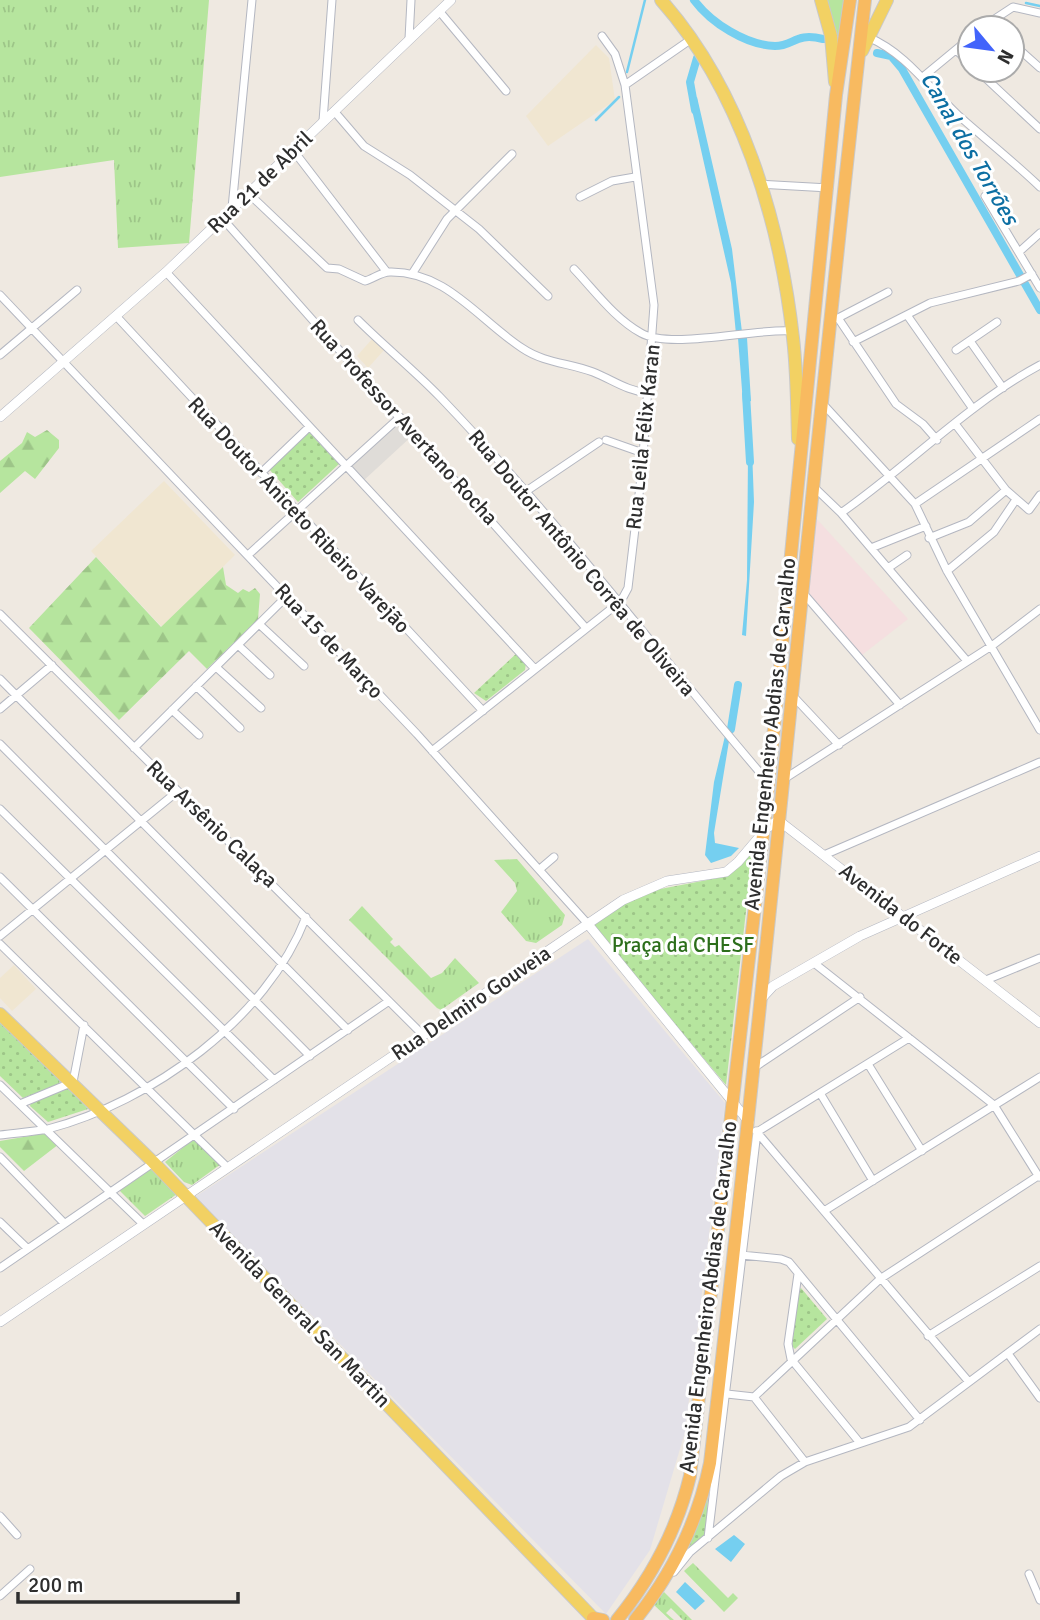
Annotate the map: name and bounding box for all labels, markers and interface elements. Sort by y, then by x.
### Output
north arrow [956,14,1026,84]
text: N [991,45,1019,68]
water label: Canal dos Torrões [914,66,1026,232]
street label: Rua 21 de Abril [202,125,318,239]
street label: Rua Professor Avertano Rocha [305,314,503,530]
street label: Rua Leila Félix Karan [620,343,666,531]
street label: Rua Doutor Aniceto Ribeiro Varejão [182,391,416,639]
street label: Rua Doutor Antônio Corrêa de Oliveira [463,424,701,702]
street label: Avenida Engenheiro Abdias de Carvalho [739,556,801,912]
street label: Rua 15 de Março [269,578,389,704]
street label: Rua Arsênio Calaça [141,755,283,893]
street label: Avenida do Forte [834,858,968,970]
park label: Praça da CHESF [612,932,754,958]
street label: Rua Delmiro Gouveia [386,940,556,1066]
street label: Avenida Engenheiro Abdias de Carvalho [674,1120,742,1474]
street label: Avenida General San Martin [204,1215,396,1413]
scale bar [18,1560,238,1604]
text: 200 m [28,1572,83,1598]

